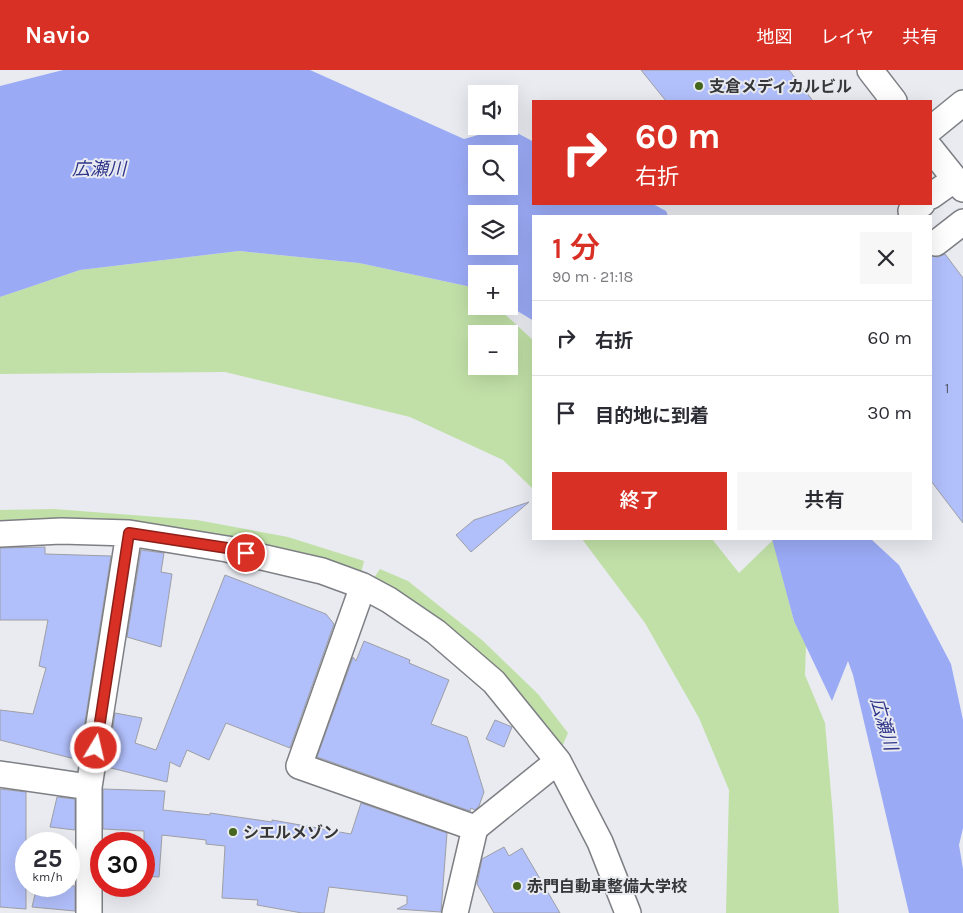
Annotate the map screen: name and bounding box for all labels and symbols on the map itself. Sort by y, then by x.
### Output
place label: 支倉メディカルビル [709,77,852,96]
marker: 支倉メディカルビル [693,80,705,92]
water label: 広瀬川 [72,158,128,180]
house number: 1 [945,380,949,397]
pin [225,532,267,574]
water label: 広瀬川 [866,695,903,755]
position arrow [69,721,121,773]
place label: シエルメゾン [243,823,339,842]
marker: シエルメゾン [227,826,239,838]
speed limit sign: 30 [90,832,155,897]
place label: 赤門自動車整備大学校 [527,877,687,896]
marker: 赤門自動車整備大学校 [511,880,523,892]

